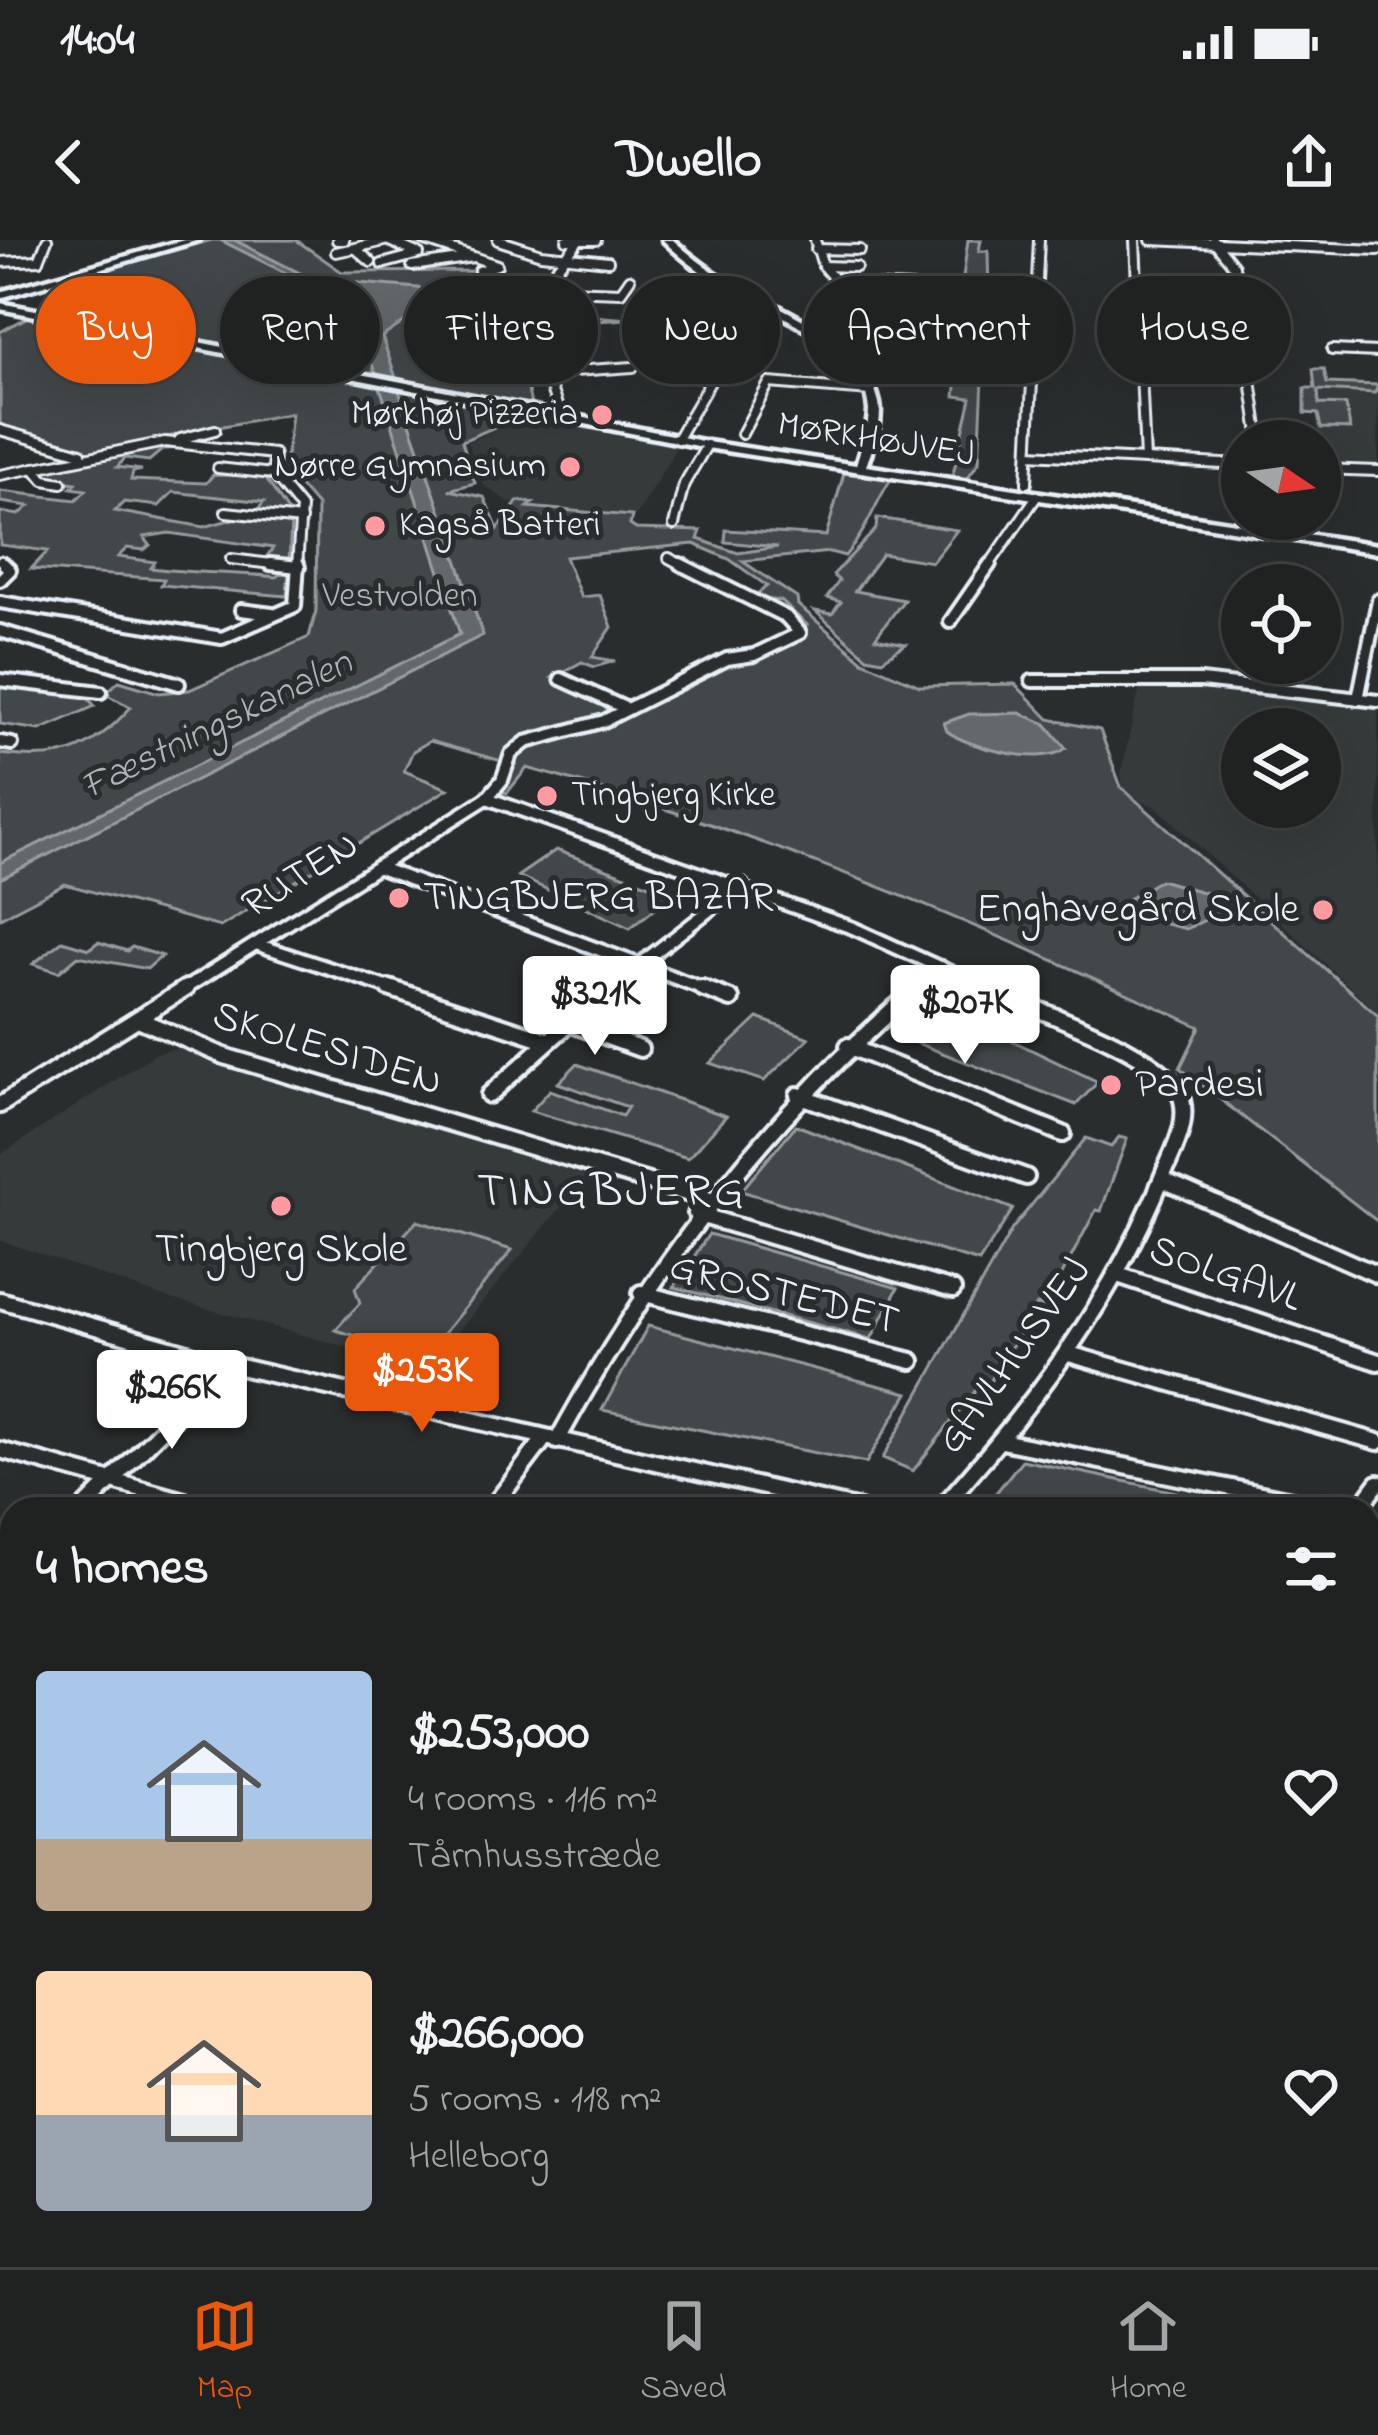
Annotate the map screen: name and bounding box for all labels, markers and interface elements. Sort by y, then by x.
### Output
text: 14:04 [60,9,135,75]
text: Dwello [616,123,762,201]
icon: back [36,129,102,195]
icon: share [1276,129,1342,195]
chip: Buy [36,276,196,384]
chip: Rent [220,276,380,384]
chip: Filters [404,276,598,384]
chip: New [622,276,780,384]
chip: Apartment [804,276,1073,384]
chip: House [1097,276,1291,384]
place label: Mørkhøj Pizzeria [351,389,578,442]
street label: MØRKHØJVEJ [774,399,978,483]
marker: Mørkhøj Pizzeria [589,402,615,428]
north arrow [1221,420,1341,540]
map controls [1221,420,1341,828]
place label: Nørre Gymnasium [275,441,546,494]
marker: Nørre Gymnasium [557,454,583,480]
place label: Kagså Batteri [399,500,601,553]
marker: Kagså Batteri [362,513,388,539]
button: locate [1221,564,1341,684]
park label: Vestvolden [321,571,478,624]
water label: Fæstningskanalen [72,635,364,817]
button: layers [1221,708,1341,828]
place label: Tingbjerg Kirke [571,770,776,823]
marker: Tingbjerg Kirke [534,783,560,809]
street label: RUTEN [231,816,371,936]
place label: TINGBJERG BAZAR [423,868,774,929]
place label: Enghavegård Skole [976,880,1299,941]
marker: TINGBJERG BAZAR [386,885,412,911]
marker: Enghavegård Skole [1310,897,1336,923]
pin: $321K [511,956,679,1058]
pin: $207K [881,965,1049,1067]
text: $321K [550,966,640,1023]
text: $207K [918,975,1012,1032]
street label: SKOLESIDEN [205,986,449,1114]
place label: Pardesi [1135,1055,1264,1116]
marker: Pardesi [1098,1072,1124,1098]
district label: TINGBJERG [477,1158,747,1228]
marker: Tingbjerg Skole [268,1193,294,1219]
place label: Tingbjerg Skole [155,1220,407,1281]
street label: SOLGAVL [1141,1221,1310,1330]
street label: GROSTEDET [663,1237,905,1353]
street label: GAVLHUSVEJ [922,1245,1108,1467]
pin: $253K [338,1333,506,1435]
text: $253K [372,1343,472,1400]
pin: $266K [88,1350,256,1452]
text: $266K [124,1360,220,1417]
text: 4 homes [36,1532,209,1607]
icon: filters [1278,1536,1344,1602]
text: $253,000 [408,1697,589,1772]
icon: home [132,1719,276,1863]
icon: heart [1278,1758,1344,1824]
text: 4 rooms · 116 m² [408,1772,658,1829]
text: Tårnhusstræde [408,1829,661,1886]
text: $266,000 [408,1997,584,2072]
icon: home [132,2019,276,2163]
icon: heart [1278,2058,1344,2124]
text: 5 rooms · 118 m² [408,2072,662,2129]
text: Helleborg [408,2129,549,2186]
tab: Map [192,2293,258,2413]
tab: Saved [641,2293,727,2413]
tab: Home [1110,2293,1186,2413]

